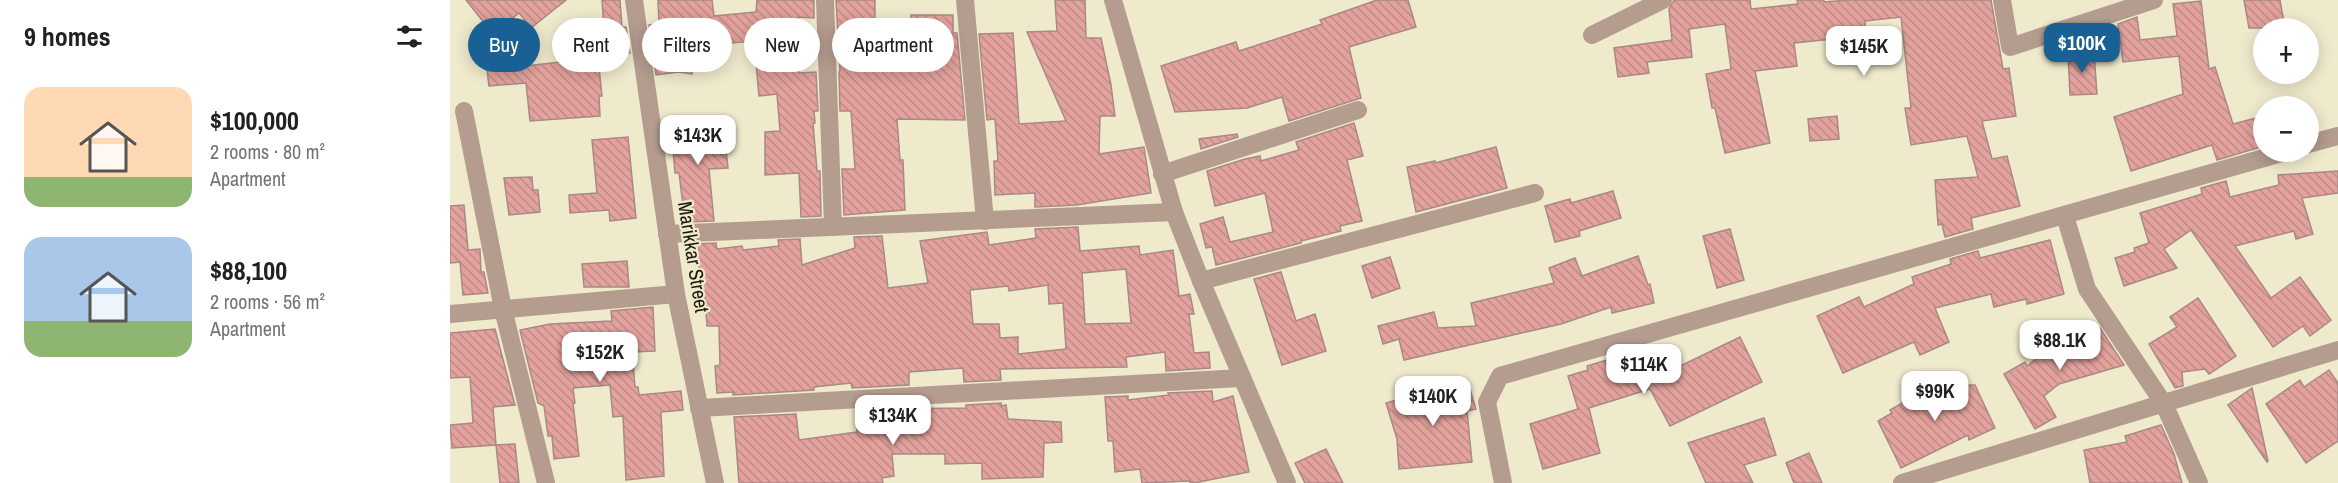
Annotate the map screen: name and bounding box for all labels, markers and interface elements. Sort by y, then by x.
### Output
chip: Buy [468,18,540,72]
chip: Rent [552,18,630,72]
chip: Filters [642,18,732,72]
chip: New [744,18,820,72]
chip: Apartment [832,18,954,72]
map controls [2253,18,2319,162]
button: + [2253,18,2319,84]
text: 9 homes [24,19,111,54]
icon: filters [393,20,426,53]
pin: $100K [2040,23,2124,74]
pin: $145K [1822,26,1906,77]
text: $100K [2058,29,2106,56]
text: $145K [1840,32,1888,59]
button: − [2253,96,2319,162]
text: $100,000 [210,103,299,138]
icon: home [72,111,144,183]
pin: $143K [656,115,740,166]
text: $143K [674,121,722,148]
text: 2 rooms · 80 m² [210,138,325,165]
text: Apartment [210,165,286,192]
street label: Marikkar Street [672,200,716,315]
text: $88,100 [210,253,287,288]
icon: home [72,261,144,333]
text: 2 rooms · 56 m² [210,288,325,315]
text: Apartment [210,315,286,342]
pin: $88.1K [2011,320,2109,371]
text: $88.1K [2034,326,2086,353]
pin: $152K [558,332,642,383]
text: $152K [576,338,624,365]
pin: $114K [1602,344,1686,395]
text: $114K [1620,350,1668,377]
pin: $99K [1899,371,1971,422]
pin: $140K [1391,376,1475,427]
text: $99K [1915,377,1955,404]
text: $140K [1409,382,1457,409]
pin: $134K [851,395,935,446]
text: $134K [869,401,917,428]

